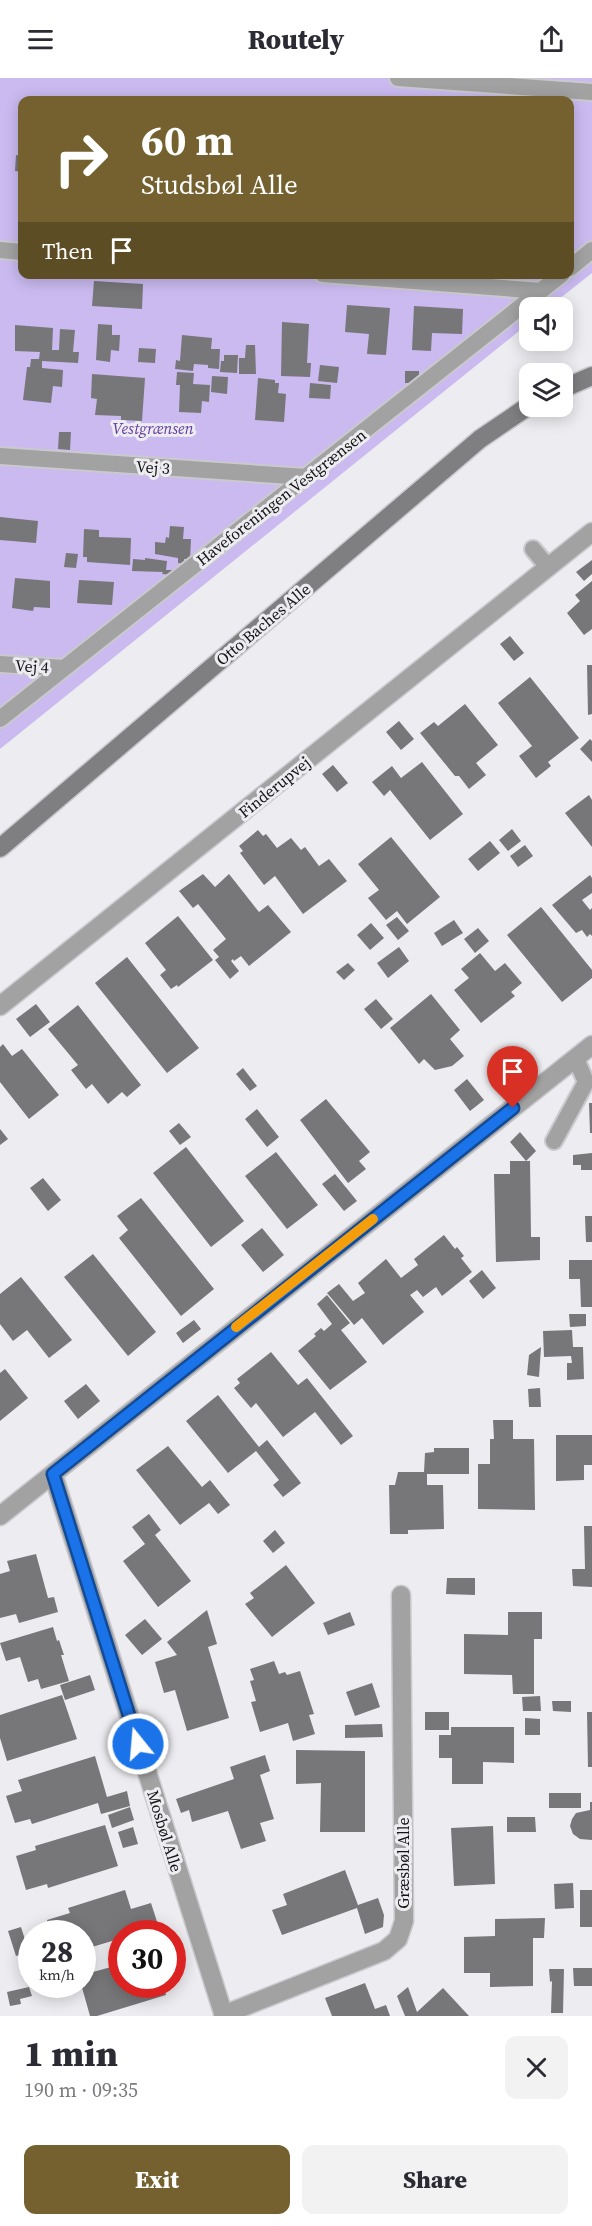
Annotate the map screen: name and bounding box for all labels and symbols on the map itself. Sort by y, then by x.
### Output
park label: Vestgrænsen [113,417,194,439]
street label: Haveforeningen Vestgrænsen [191,423,371,570]
street label: Vej 3 [135,455,171,479]
street label: Otto Baches Alle [211,578,315,670]
street label: Vej 4 [14,654,50,678]
street label: Finderupvej [234,751,314,823]
pin [487,1046,538,1108]
position arrow [106,1712,170,1776]
street label: Mosbøl Alle [142,1787,188,1875]
street label: Græsbøl Alle [392,1817,414,1909]
speed limit sign: 30 [108,1920,186,1998]

